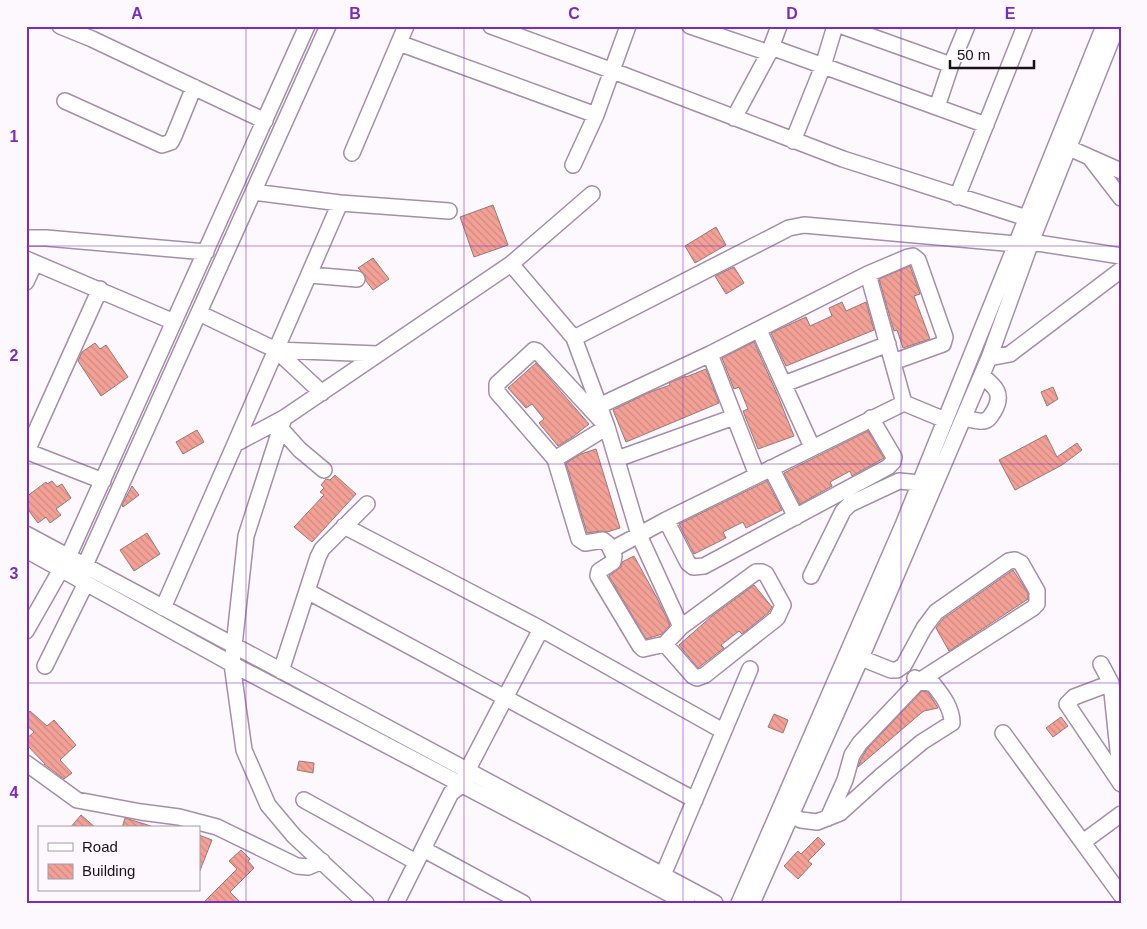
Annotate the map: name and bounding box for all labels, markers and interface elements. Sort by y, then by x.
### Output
text: A [131,5,143,22]
text: B [349,5,361,22]
text: C [568,5,580,22]
text: D [786,5,798,22]
text: E [1005,5,1016,22]
scale bar [950,38,1033,70]
text: 50 m [957,46,990,63]
text: 1 [10,128,19,145]
text: 2 [10,347,19,364]
text: 3 [10,565,19,582]
text: 4 [10,784,19,801]
legend [38,826,200,892]
text: Road [82,838,118,855]
text: Building [82,862,135,879]

